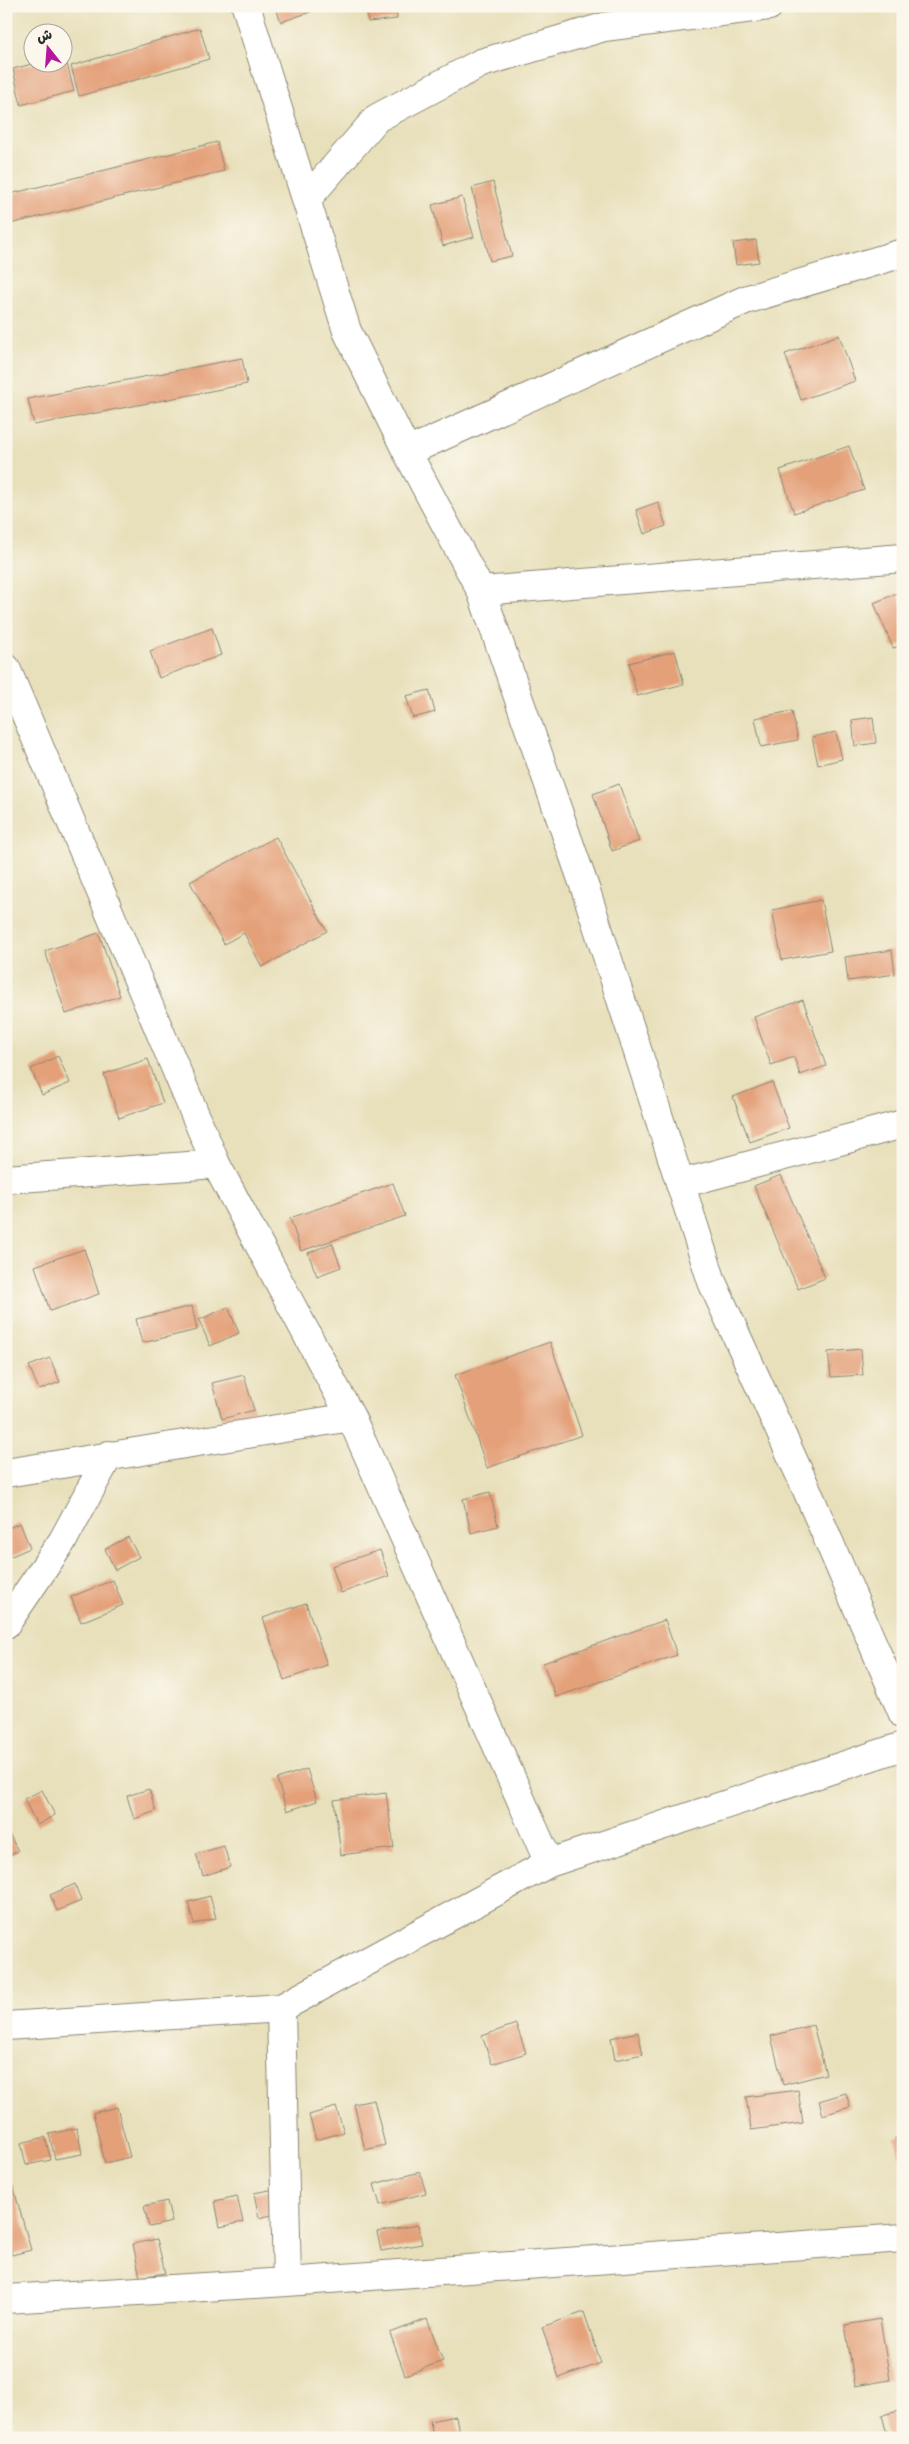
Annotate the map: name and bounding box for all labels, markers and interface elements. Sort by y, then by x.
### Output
north arrow [22,22,72,72]
text: ش [34,25,55,48]

